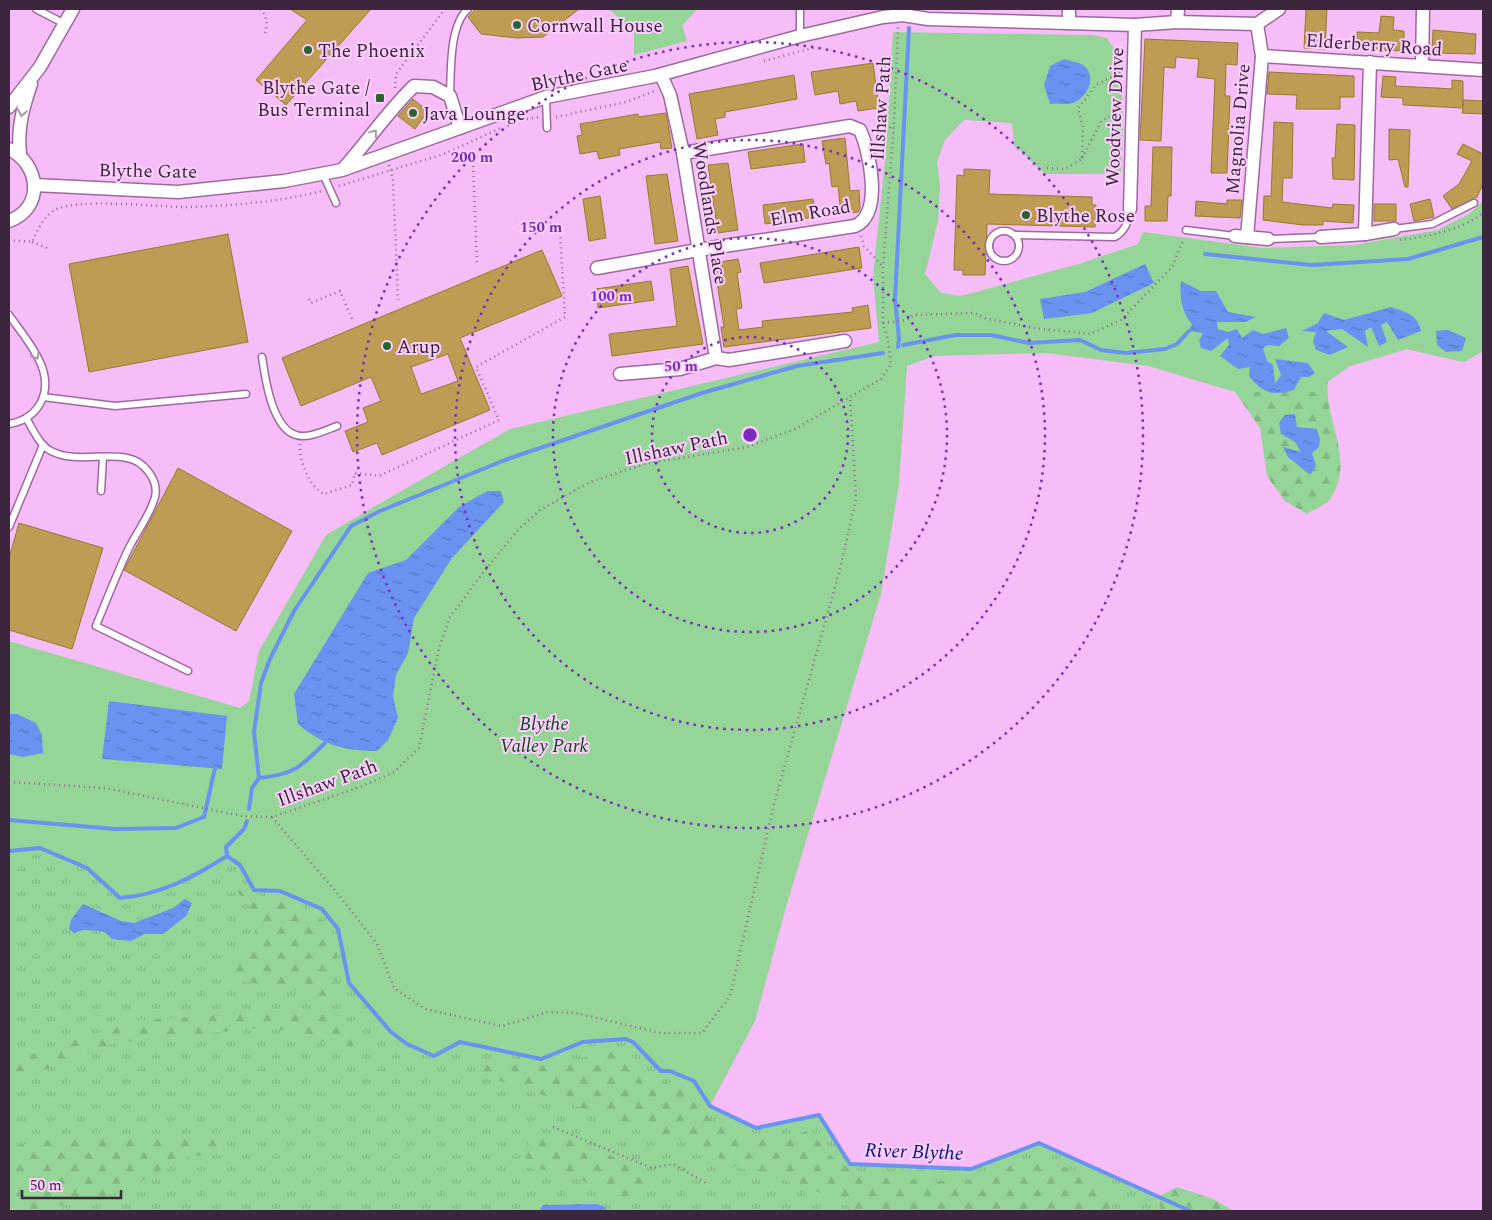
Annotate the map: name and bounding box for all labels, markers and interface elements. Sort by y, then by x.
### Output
place label: Cornwall House [527,12,663,41]
marker: Cornwall House [511,19,523,31]
street label: Elderberry Road [1305,26,1443,65]
place label: The Phoenix [318,37,425,66]
marker: The Phoenix [302,44,314,56]
street label: Woodview Drive [1099,47,1132,187]
street label: Blythe Gate [528,51,631,100]
street label: Illshaw Path [863,55,900,161]
street label: Magnolia Drive [1218,63,1259,196]
place label: Blythe Gate / Bus Terminal [257,74,370,125]
marker: Blythe Gate / Bus Terminal [374,92,386,104]
place label: Java Lounge [423,100,526,129]
marker: Java Lounge [407,107,419,119]
one-way arrow [18,109,28,118]
one-way arrow [369,130,377,139]
street label: Woodlands Place [684,140,735,287]
text: 200 m [451,146,494,169]
street label: Blythe Gate [98,156,198,187]
street label: Elm Road [767,192,853,235]
place label: Blythe Rose [1036,202,1135,231]
marker: Blythe Rose [1020,209,1032,221]
text: 150 m [520,216,563,239]
text: 100 m [590,285,633,308]
place label: Arup [397,333,440,362]
marker: Arup [381,340,393,352]
one-way arrow [29,350,39,359]
text: 50 m [664,355,699,378]
street label: Illshaw Path [622,423,731,474]
centre of rings [741,426,759,444]
park label: Blythe Valley Park [500,710,589,761]
street label: Illshaw Path [273,752,382,815]
water label: River Blythe [864,1135,964,1169]
scale bar [22,1168,121,1200]
text: 50 m [30,1174,62,1197]

